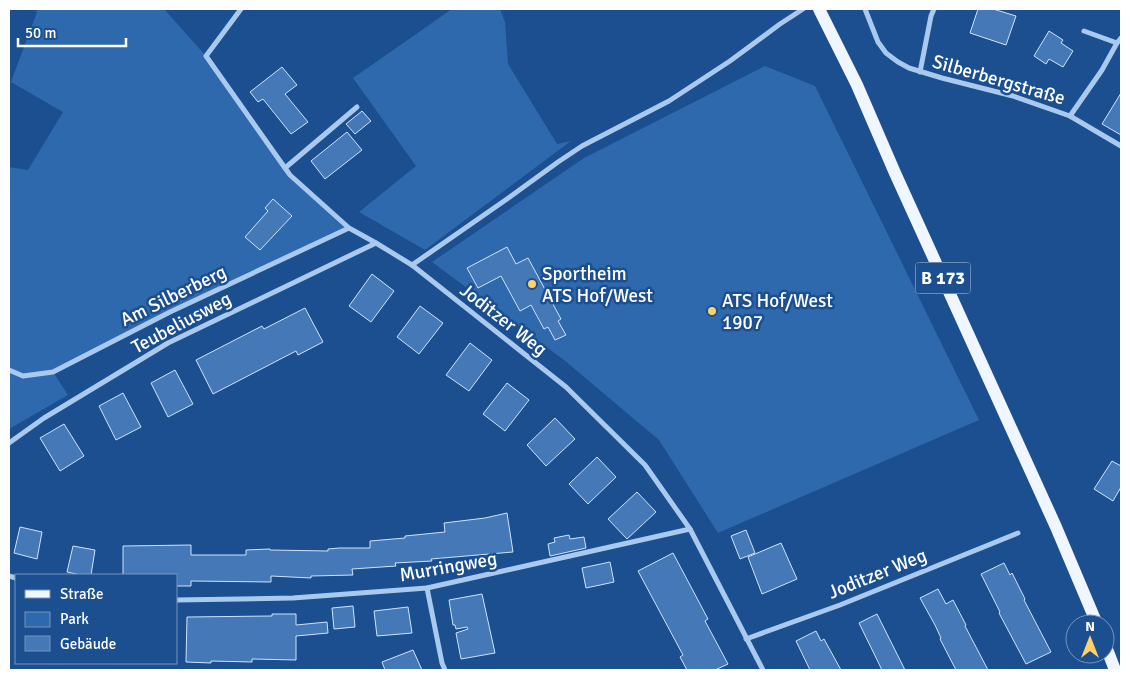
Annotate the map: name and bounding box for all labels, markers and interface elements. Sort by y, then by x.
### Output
scale bar [18,15,125,47]
text: 50 m [25,24,56,42]
street label: Silberbergstraße [930,50,1068,110]
street label: Am Silberberg [116,260,230,332]
place label: Sportheim ATS Hof/West [542,262,653,308]
road number: B 173 [916,262,970,294]
street label: Joditzer Weg [455,278,552,361]
marker: Sportheim ATS Hof/West [526,278,538,290]
street label: Teubeliusweg [127,287,235,359]
place label: ATS Hof/West 1907 [722,289,833,335]
marker: ATS Hof/West 1907 [706,305,718,317]
street label: Joditzer Weg [825,543,930,605]
street label: Murringweg [398,547,499,587]
legend [15,574,178,664]
text: Straße [60,585,104,603]
text: Park [60,610,89,628]
north arrow [1065,614,1115,664]
text: N [1085,618,1095,635]
text: Gebäude [60,635,116,653]

